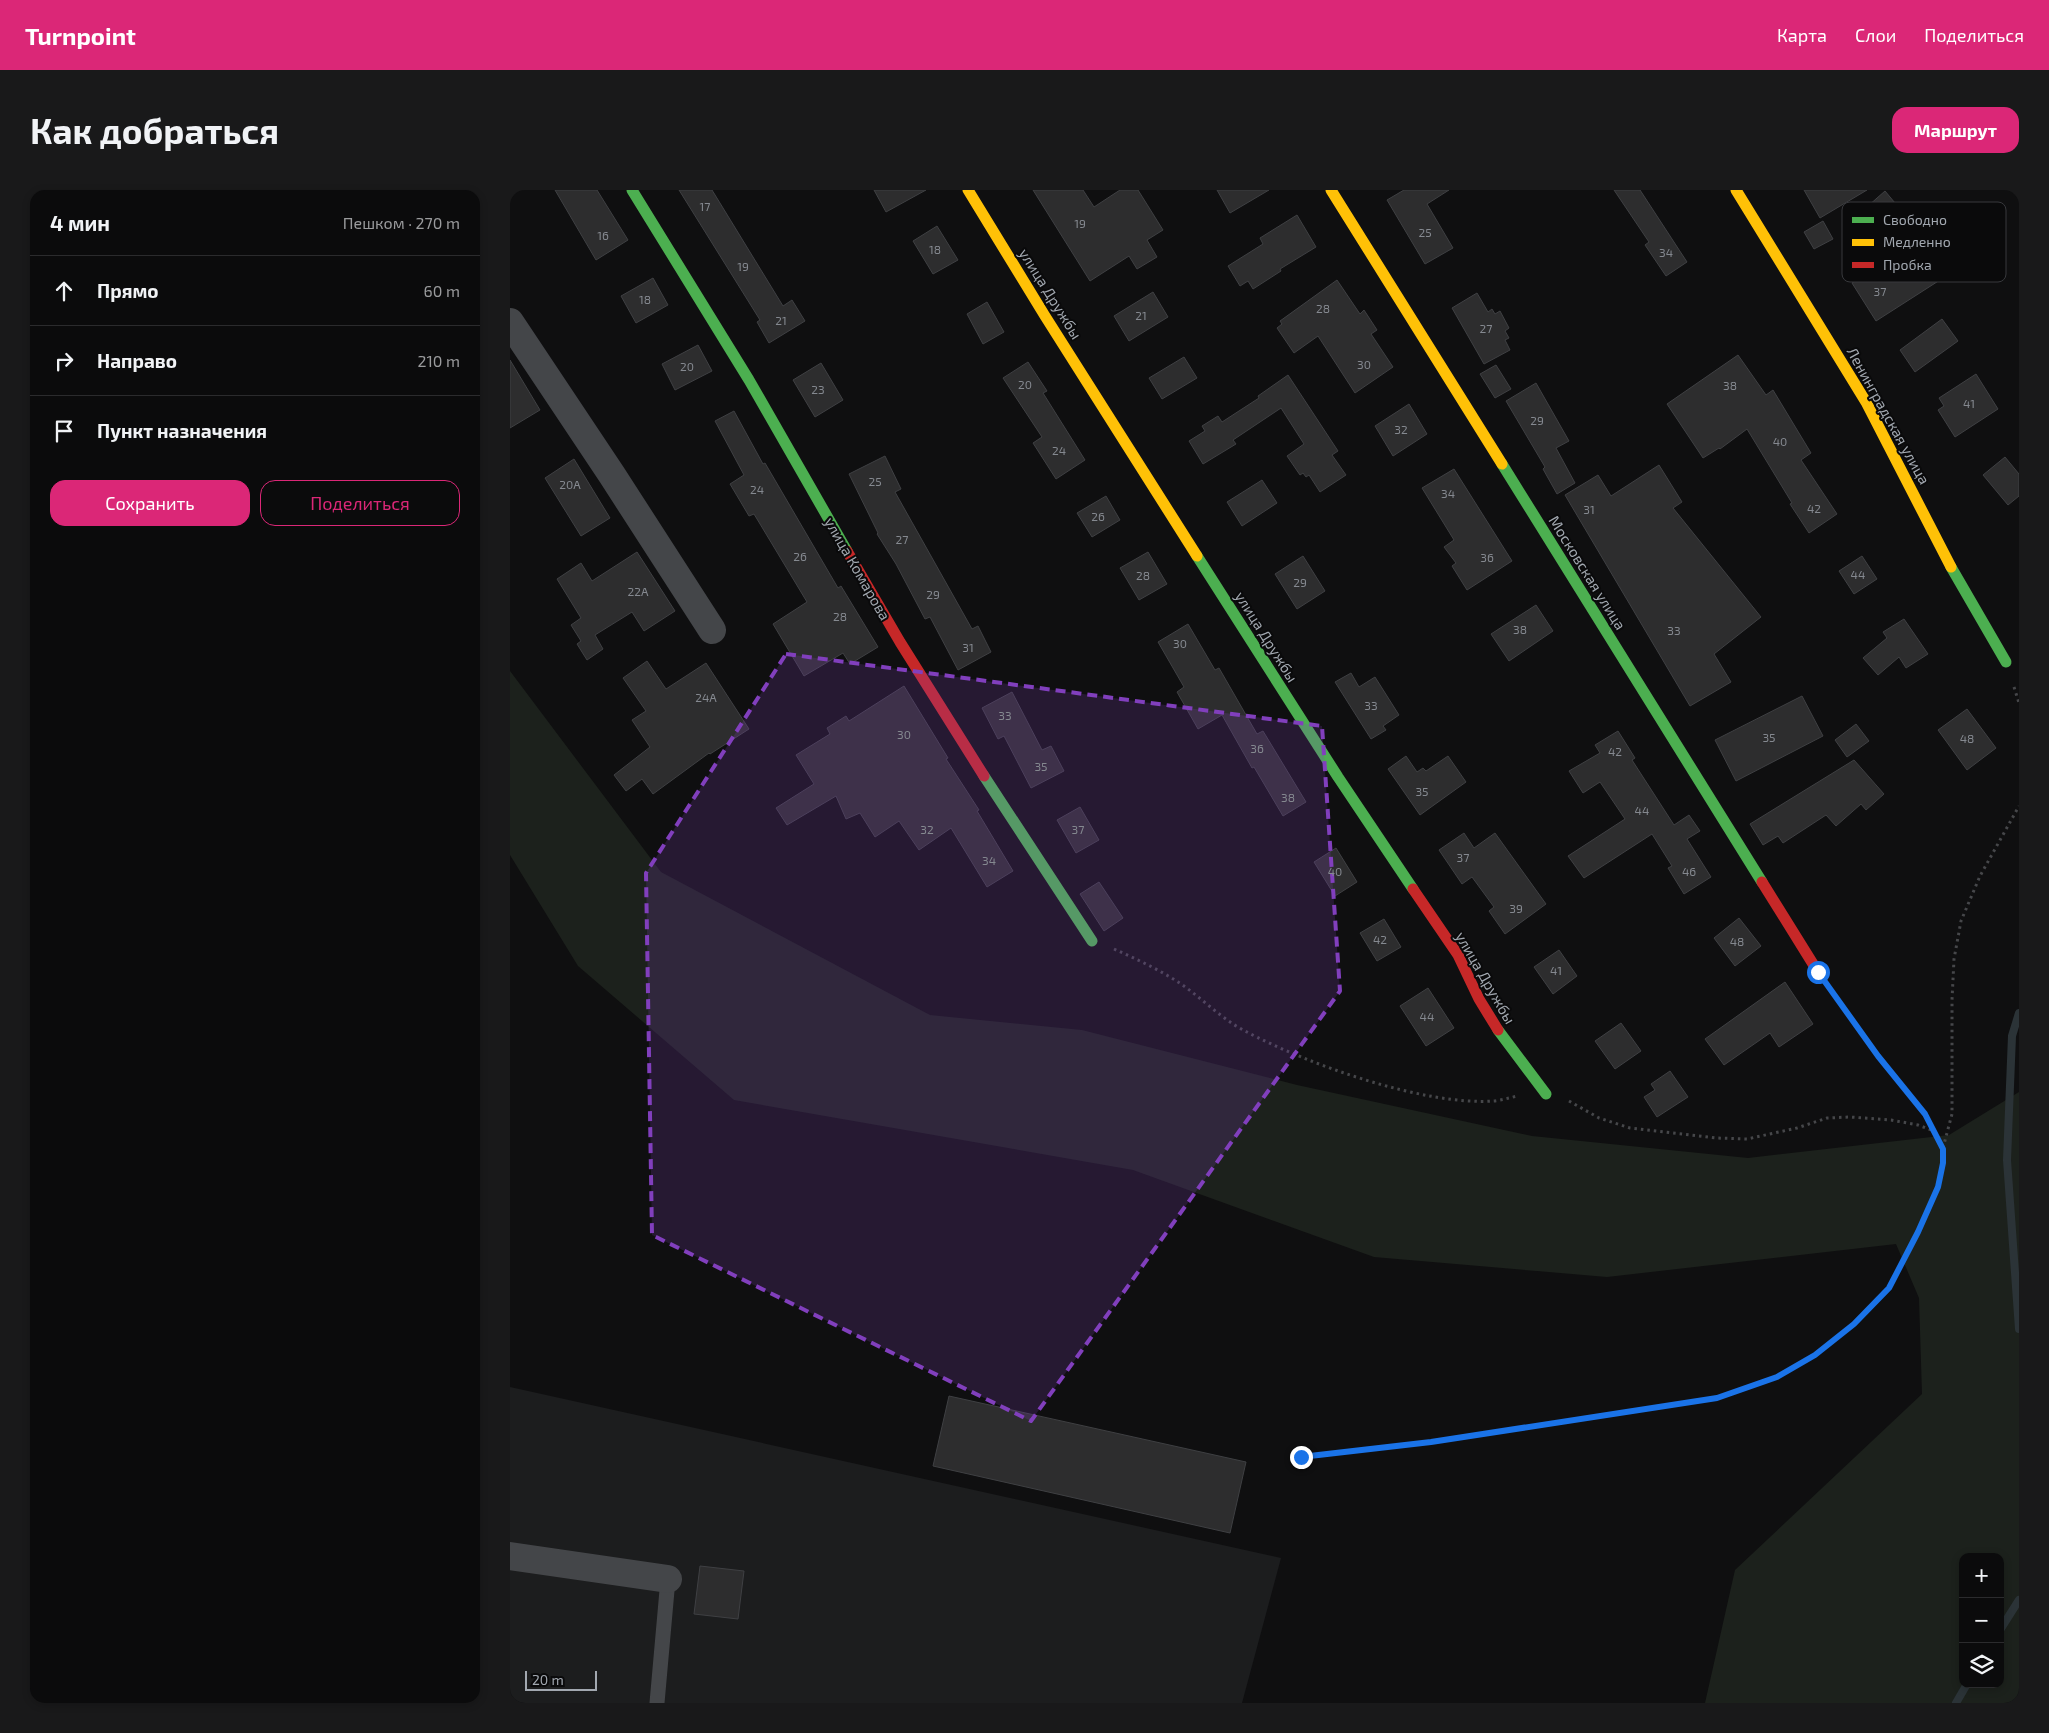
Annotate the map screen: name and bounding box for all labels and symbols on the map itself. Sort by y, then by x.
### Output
house number: 17 [700,199,710,213]
legend [1842,202,2006,282]
text: Свободно [1883,211,1947,228]
house number: 19 [1074,216,1086,230]
house number: 25 [1418,225,1432,239]
house number: 16 [597,228,609,242]
text: Медленно [1883,233,1951,250]
house number: 18 [929,242,941,256]
street label: улица Дружбы [1015,245,1086,343]
house number: 34 [1659,245,1673,259]
text: Пробка [1883,256,1932,273]
house number: 19 [737,259,749,273]
house number: 37 [1874,284,1886,298]
house number: 18 [639,292,651,306]
house number: 28 [1316,301,1330,315]
house number: 21 [1135,308,1147,322]
house number: 21 [775,313,787,327]
house number: 27 [1480,321,1492,335]
street label: Ленинградская улица [1843,344,1934,488]
house number: 30 [1357,357,1371,371]
house number: 20 [680,359,694,373]
house number: 20 [1018,377,1032,391]
house number: 38 [1723,378,1737,392]
house number: 23 [811,382,825,396]
house number: 41 [1963,396,1975,410]
house number: 29 [1530,413,1544,427]
house number: 32 [1394,422,1408,436]
house number: 40 [1773,434,1787,448]
house number: 24 [1052,443,1066,457]
house number: 25 [868,474,882,488]
house number: 20А [559,477,581,491]
house number: 24 [750,482,764,496]
house number: 34 [1441,486,1455,500]
house number: 42 [1807,501,1821,515]
house number: 31 [1583,502,1595,516]
house number: 26 [1091,509,1105,523]
street label: Московская улица [1545,512,1630,633]
street label: улица Комарова [820,514,895,624]
house number: 27 [896,532,908,546]
house number: 26 [793,549,807,563]
house number: 36 [1480,550,1494,564]
house number: 44 [1851,567,1865,581]
house number: 28 [1136,568,1150,582]
house number: 29 [1293,575,1307,589]
house number: 22А [628,584,649,598]
house number: 29 [926,587,940,601]
street label: улица Дружбы [1231,588,1302,686]
house number: 28 [833,609,847,623]
house number: 38 [1513,622,1527,636]
house number: 33 [1667,623,1681,637]
house number: 30 [1173,636,1187,650]
house number: 31 [962,640,974,654]
house number: 24А [695,690,717,704]
house number: 33 [1364,698,1378,712]
house number: 33 [998,708,1012,722]
house number: 30 [897,727,911,741]
house number: 35 [1762,730,1776,744]
house number: 48 [1960,731,1974,745]
house number: 36 [1250,741,1264,755]
house number: 42 [1608,744,1622,758]
house number: 35 [1034,759,1048,773]
house number: 35 [1415,784,1429,798]
house number: 38 [1281,790,1295,804]
house number: 44 [1635,803,1649,817]
house number: 32 [920,822,934,836]
house number: 37 [1072,822,1084,836]
house number: 37 [1457,850,1469,864]
house number: 34 [982,853,996,867]
house number: 40 [1328,864,1342,878]
house number: 46 [1682,864,1696,878]
house number: 39 [1509,901,1523,915]
street label: улица Дружбы [1451,928,1520,1027]
house number: 42 [1373,932,1387,946]
house number: 48 [1730,934,1744,948]
route start [1807,961,1830,984]
house number: 41 [1550,963,1562,977]
house number: 44 [1420,1009,1434,1023]
route end [1290,1446,1313,1469]
scale bar [525,1668,598,1691]

